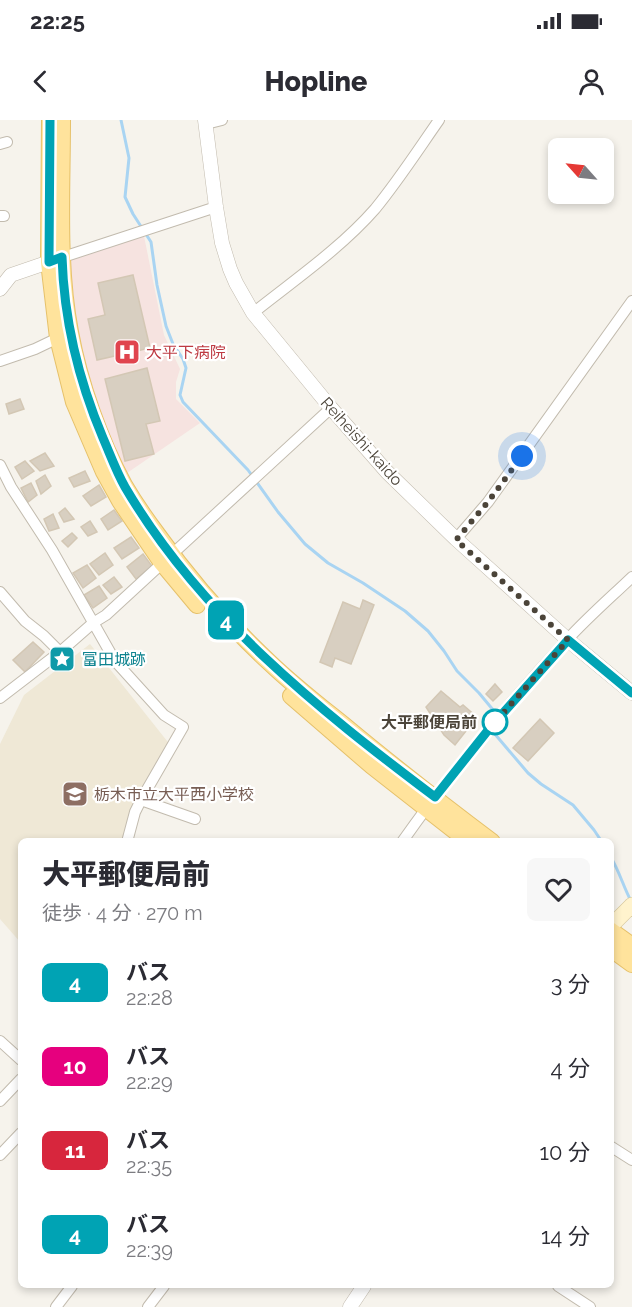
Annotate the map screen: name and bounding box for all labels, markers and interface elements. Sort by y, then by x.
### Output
text: 22:25 [30,8,85,34]
icon: back [24,65,57,98]
icon: person [575,65,608,98]
text: Hopline [265,66,367,97]
north arrow [548,138,614,204]
map controls [548,138,614,204]
hospital icon: 大平下病院 [112,337,142,367]
place label: 大平下病院 [146,343,226,362]
street label: Reiheishi-kaido [317,393,406,490]
your location [507,441,537,471]
line badge: 4 [206,600,246,640]
text: 4 [220,608,232,633]
place icon: 富田城跡 [47,644,77,674]
place label: 富田城跡 [82,650,146,669]
marker: 大平郵便局前 [482,709,508,735]
place label: 大平郵便局前 [381,713,477,732]
school or university icon: 栃木市立大平西小学校 [60,779,90,809]
place label: 栃木市立大平西小学校 [94,785,254,804]
text: 大平郵便局前 [42,858,210,891]
button: heart [527,858,590,921]
text: 徒歩 · 4 分 · 270 m [42,901,203,925]
text: バス [126,959,170,985]
text: 4 [69,970,81,995]
text: 3 分 [551,971,590,997]
text: 22:28 [126,986,173,1010]
text: バス [126,1043,170,1069]
text: 10 [63,1054,87,1079]
text: 4 分 [550,1055,590,1081]
text: 22:29 [126,1070,173,1094]
text: バス [126,1127,170,1153]
text: 11 [65,1138,85,1163]
text: 10 分 [540,1139,590,1165]
text: 22:35 [126,1154,172,1178]
text: バス [126,1211,170,1237]
text: 4 [69,1222,81,1247]
text: 14 分 [541,1223,590,1249]
text: 22:39 [126,1238,173,1262]

